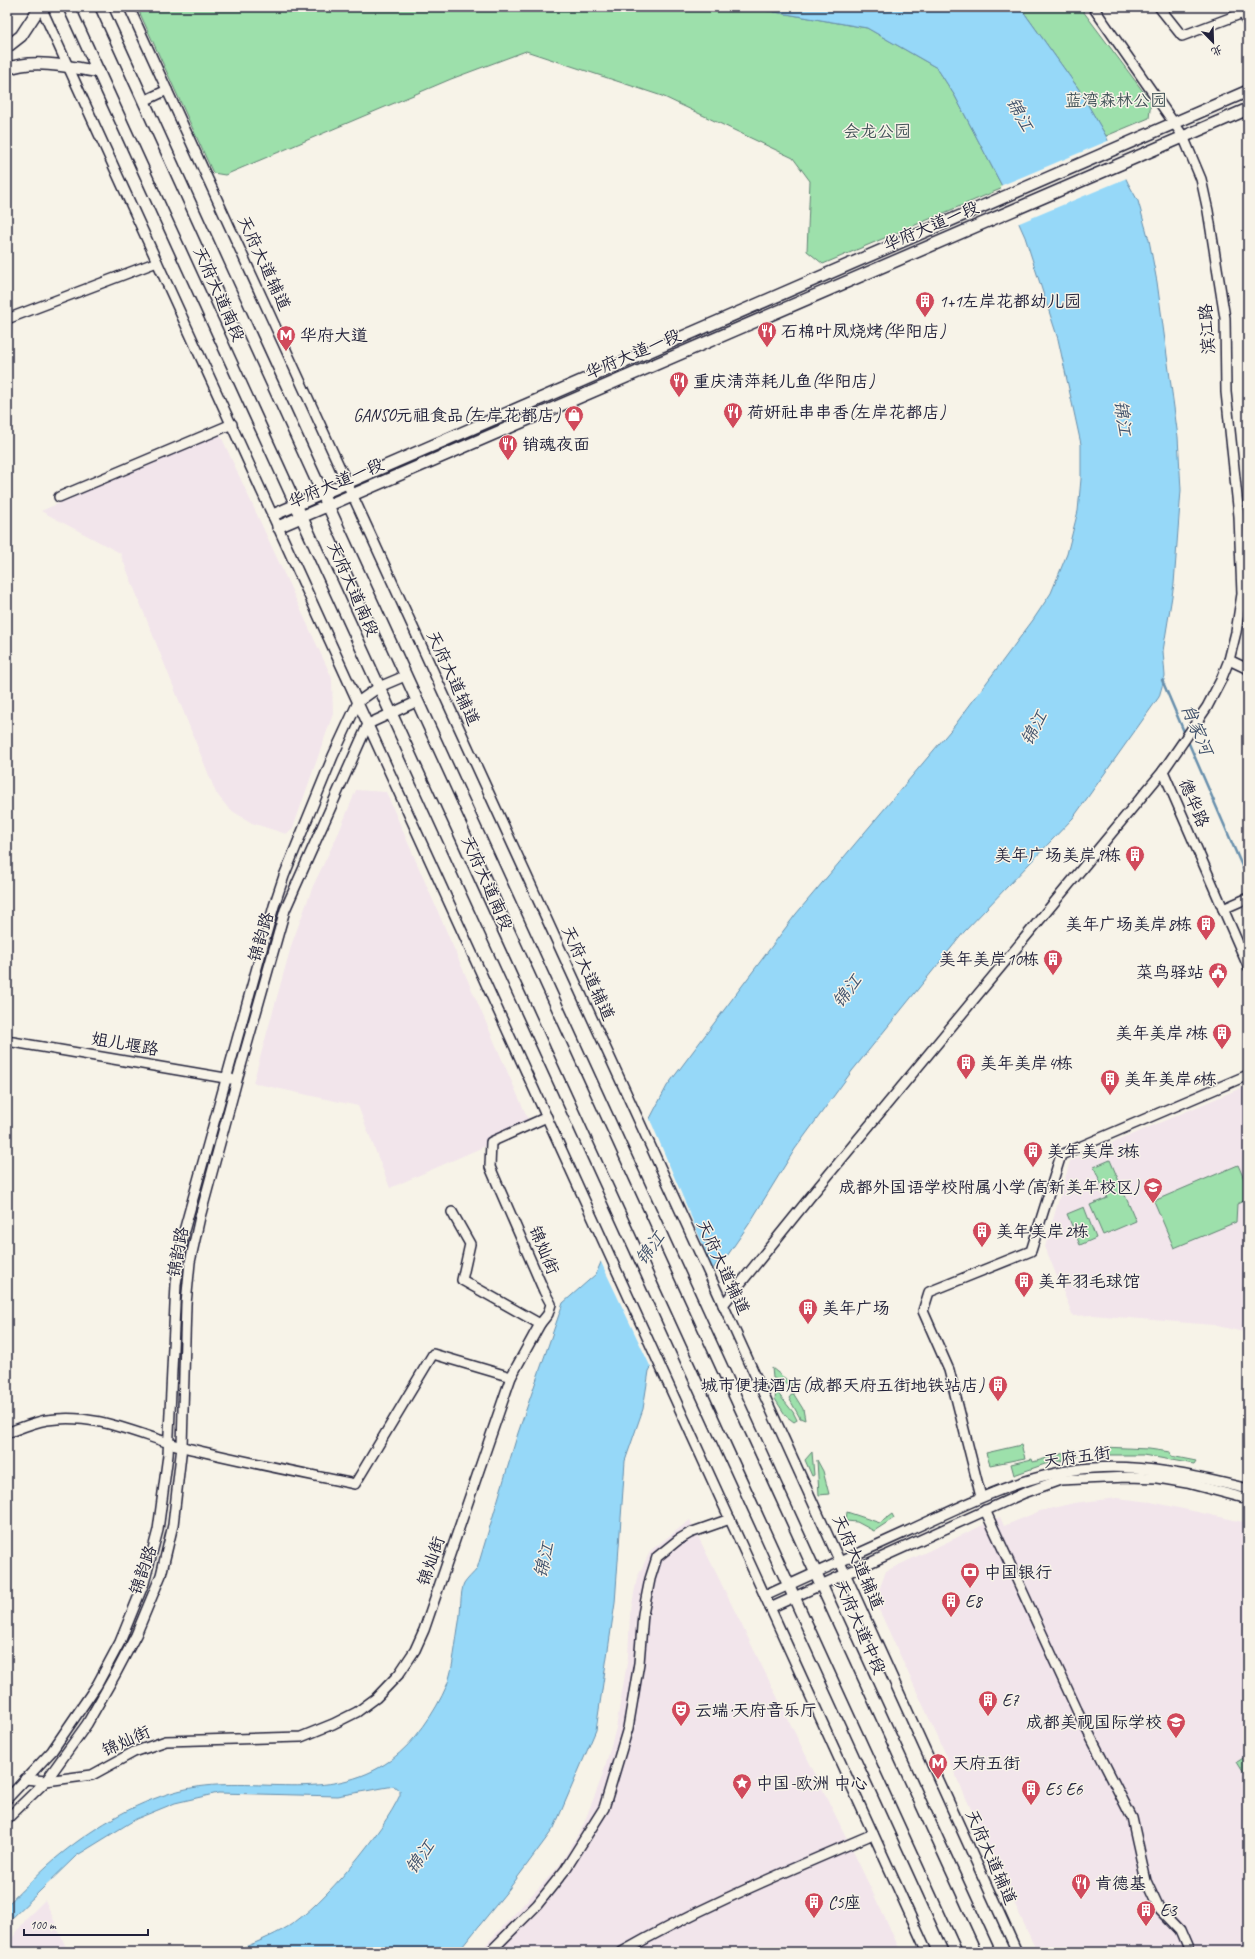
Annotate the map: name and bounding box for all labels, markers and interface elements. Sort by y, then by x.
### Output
north arrow [1193,22,1233,62]
text: 北 [1209,43,1225,60]
park label: 蓝湾森林公园 [1065,90,1167,111]
water label: 锦江 [1002,93,1039,136]
park label: 会龙公园 [843,121,911,142]
street label: 华府大道一段 [880,196,982,256]
street label: 天府大道辅道 [233,212,295,314]
street label: 天府大道南段 [189,243,249,345]
building icon: 1+1左岸花都幼儿园 [914,290,936,318]
place label: 1+1左岸花都幼儿园 [939,291,1081,312]
street label: 滨江路 [1195,303,1219,355]
restaurant icon: 石棉叶凤烧烤(华阳店) [756,320,778,348]
place label: 石棉叶凤烧烤(华阳店) [781,321,947,342]
metro station icon: 华府大道 [275,324,297,352]
street label: 华府大道一段 [582,324,684,384]
place label: 华府大道 [300,325,368,346]
restaurant icon: 重庆清萍耗儿鱼(华阳店) [668,370,690,398]
place label: 重庆清萍耗儿鱼(华阳店) [693,371,876,392]
water label: 锦江 [1110,399,1137,438]
restaurant icon: 荷妍社串串香(左岸花都店) [722,401,744,429]
place label: 荷妍社串串香(左岸花都店) [747,402,947,423]
shop icon: GANSO元祖食品(左岸花都店) [563,404,585,432]
place label: GANSO元祖食品(左岸花都店) [353,405,561,426]
restaurant icon: 销魂夜面 [497,433,519,461]
place label: 销魂夜面 [522,434,590,455]
street label: 华府大道一段 [285,453,387,513]
street label: 天府大道南段 [323,538,383,640]
street label: 天府大道辅道 [422,627,484,729]
water label: 肖家河 [1176,700,1219,761]
water label: 锦江 [1016,706,1053,749]
street label: 德华路 [1174,775,1214,831]
street label: 天府大道南段 [457,832,517,934]
building icon: 美年广场美岸9栋 [1124,844,1146,872]
place label: 美年广场美岸9栋 [994,845,1121,866]
street label: 锦韵路 [244,910,278,964]
building icon: 美年广场美岸8栋 [1195,913,1217,941]
place label: 美年广场美岸8栋 [1065,914,1192,935]
street label: 天府大道辅道 [557,922,619,1024]
building icon: 美年美岸10栋 [1042,948,1064,976]
place label: 美年美岸10栋 [939,949,1039,970]
public building icon: 菜鸟驿站 [1207,961,1229,989]
place label: 菜鸟驿站 [1136,962,1204,983]
water label: 锦江 [827,969,867,1012]
building icon: 美年美岸7栋 [1211,1022,1233,1050]
place label: 美年美岸7栋 [1115,1023,1208,1044]
street label: 姐儿堰路 [90,1028,160,1060]
building icon: 美年美岸4栋 [955,1052,977,1080]
place label: 美年美岸4栋 [980,1053,1073,1074]
building icon: 美年美岸6栋 [1099,1068,1121,1096]
place label: 美年美岸6栋 [1124,1069,1217,1090]
building icon: 美年美岸3栋 [1022,1140,1044,1168]
place label: 美年美岸3栋 [1047,1141,1140,1162]
school or university icon: 成都外国语学校附属小学(高新美年校区) [1142,1176,1164,1204]
place label: 成都外国语学校附属小学(高新美年校区) [839,1177,1140,1198]
street label: 天府大道辅道 [692,1216,754,1318]
building icon: 美年美岸2栋 [971,1220,993,1248]
place label: 美年美岸2栋 [996,1221,1089,1242]
street label: 锦灿街 [524,1222,564,1278]
street label: 锦韵路 [163,1225,193,1279]
water label: 锦江 [630,1226,670,1269]
building icon: 美年羽毛球馆 [1013,1270,1035,1298]
place label: 美年羽毛球馆 [1038,1271,1140,1292]
building icon: 美年广场 [797,1297,819,1325]
place label: 美年广场 [822,1298,890,1319]
building icon: 城市便捷酒店(成都天府五街地铁站店) [987,1374,1009,1402]
place label: 城市便捷酒店(成都天府五街地铁站店) [701,1375,985,1396]
street label: 天府五街 [1042,1442,1112,1472]
street label: 天府大道辅道 [828,1511,888,1613]
street label: 锦灿街 [413,1533,449,1589]
water label: 锦江 [529,1539,559,1580]
street label: 锦韵路 [125,1542,161,1598]
bank icon: 中国银行 [959,1561,981,1589]
place label: 中国银行 [984,1562,1052,1583]
street label: 天府大道中段 [830,1576,890,1678]
building icon: E8 [940,1590,962,1618]
place label: E8 [965,1591,984,1612]
building icon: E7 [977,1689,999,1717]
place label: E7 [1002,1690,1020,1711]
theatre icon: 云端·天府音乐厅 [670,1699,692,1727]
place label: 云端·天府音乐厅 [695,1700,817,1721]
school or university icon: 成都美视国际学校 [1165,1711,1187,1739]
place label: 成都美视国际学校 [1026,1712,1162,1733]
street label: 锦灿街 [98,1721,154,1761]
metro station icon: 天府五街 [927,1752,949,1780]
place label: 天府五街 [952,1753,1020,1774]
place icon: 中国-欧洲 中心 [731,1772,753,1800]
place label: 中国-欧洲 中心 [756,1773,868,1794]
building icon: E5 E6 [1020,1778,1042,1806]
place label: E5 E6 [1045,1779,1084,1800]
street label: 天府大道辅道 [961,1806,1021,1908]
water label: 锦江 [401,1835,440,1878]
restaurant icon: 肯德基 [1070,1872,1092,1900]
place label: 肯德基 [1095,1873,1146,1894]
building icon: C5座 [803,1891,825,1919]
place label: C5座 [828,1892,861,1913]
building icon: E3 [1135,1899,1157,1927]
place label: E3 [1160,1900,1178,1921]
scale bar [24,1911,148,1937]
text: 100 m [30,1917,57,1933]

